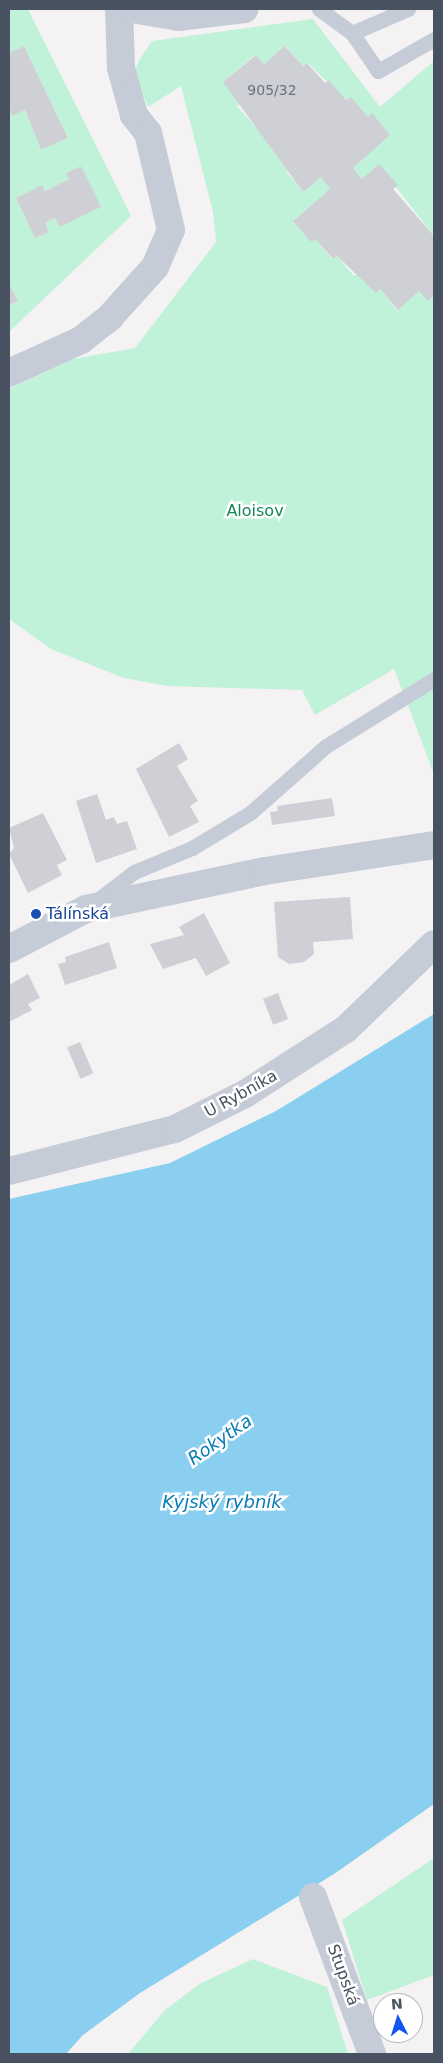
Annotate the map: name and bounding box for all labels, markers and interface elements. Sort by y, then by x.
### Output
house number: 905/32 [247,82,297,98]
park label: Aloisov [226,501,284,521]
place label: Tálínská [46,904,109,924]
marker: Tálínská [30,908,42,920]
street label: U Rybníka [201,1066,281,1122]
water label: Rokytka [184,1410,256,1470]
water label: Kyjský rybník [162,1491,282,1513]
street label: Stupská [323,1942,363,2008]
north arrow [373,1993,423,2043]
text: N [390,1996,403,2013]

